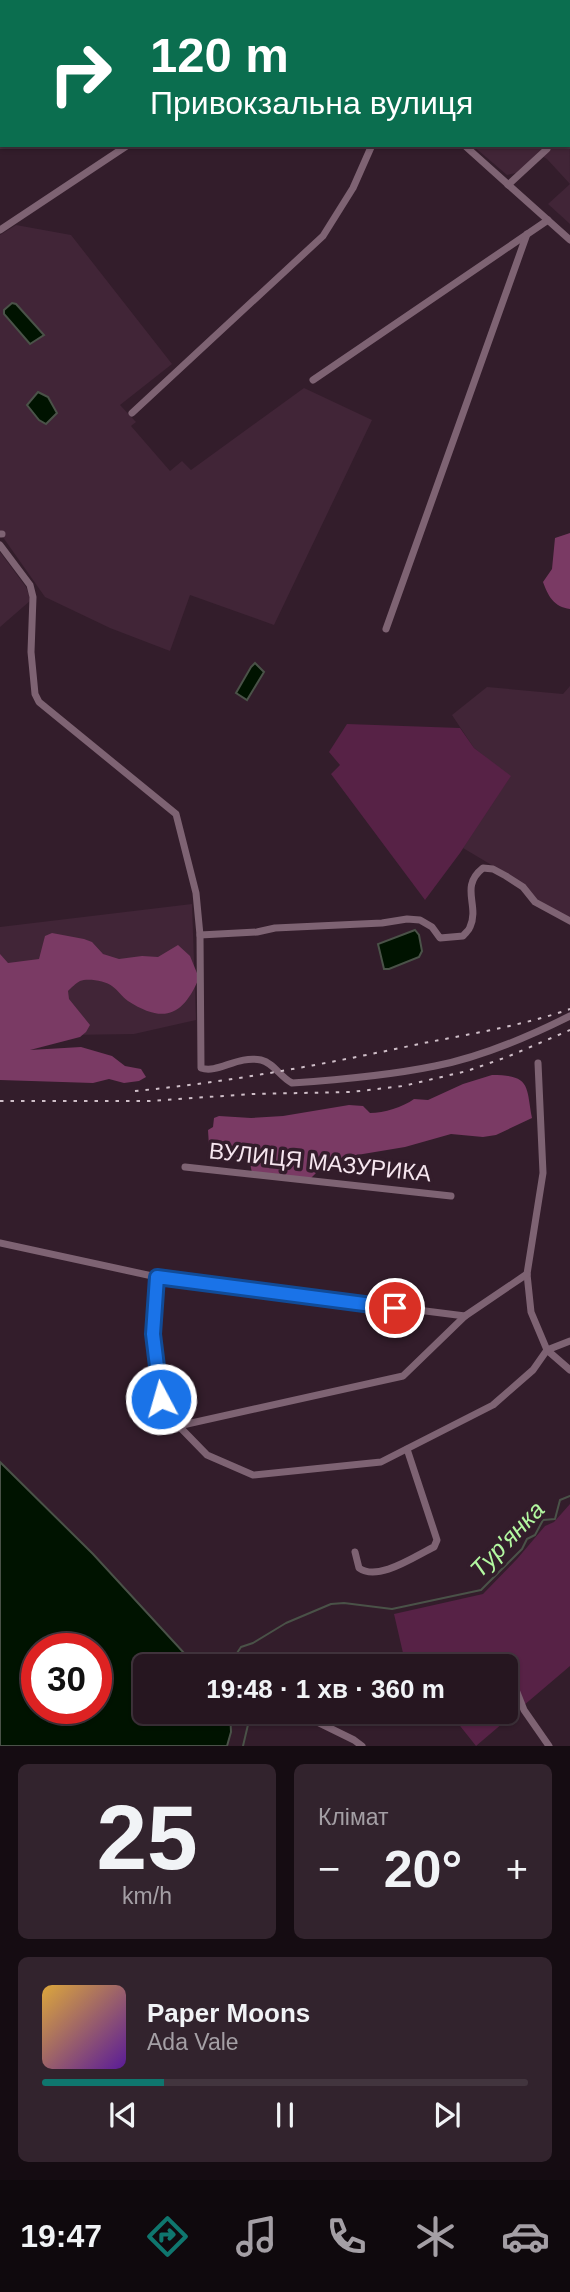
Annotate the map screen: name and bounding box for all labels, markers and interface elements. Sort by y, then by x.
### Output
icon: right [35,28,126,119]
text: 120 m [150,28,289,82]
text: Привокзальна вулиця [150,85,473,121]
street label: ВУЛИЦЯ МАЗУРИКА [208,1137,433,1187]
pin [365,1278,425,1338]
icon: arrive [376,1289,414,1327]
position arrow [124,1362,198,1436]
water label: Тур'янка [464,1496,550,1582]
speed limit sign: 30 [21,1633,112,1724]
text: 19:48 · 1 хв · 360 m [206,1674,445,1704]
text: 25 [96,1787,198,1888]
text: Клімат [318,1804,389,1830]
text: 20° [384,1840,462,1898]
text: − [318,1848,340,1890]
text: + [506,1848,528,1890]
text: km/h [122,1883,172,1909]
text: Paper Moons [147,1998,310,2028]
text: Ada Vale [147,2029,239,2055]
icon: previous [104,2096,142,2134]
icon: pause [266,2096,304,2134]
icon: next [428,2096,466,2134]
icon: directions [143,2212,192,2261]
icon: music [232,2212,281,2261]
icon: phone [322,2212,371,2261]
icon: climate [411,2212,460,2261]
icon: car [501,2212,550,2261]
text: 19:47 [20,2218,102,2254]

